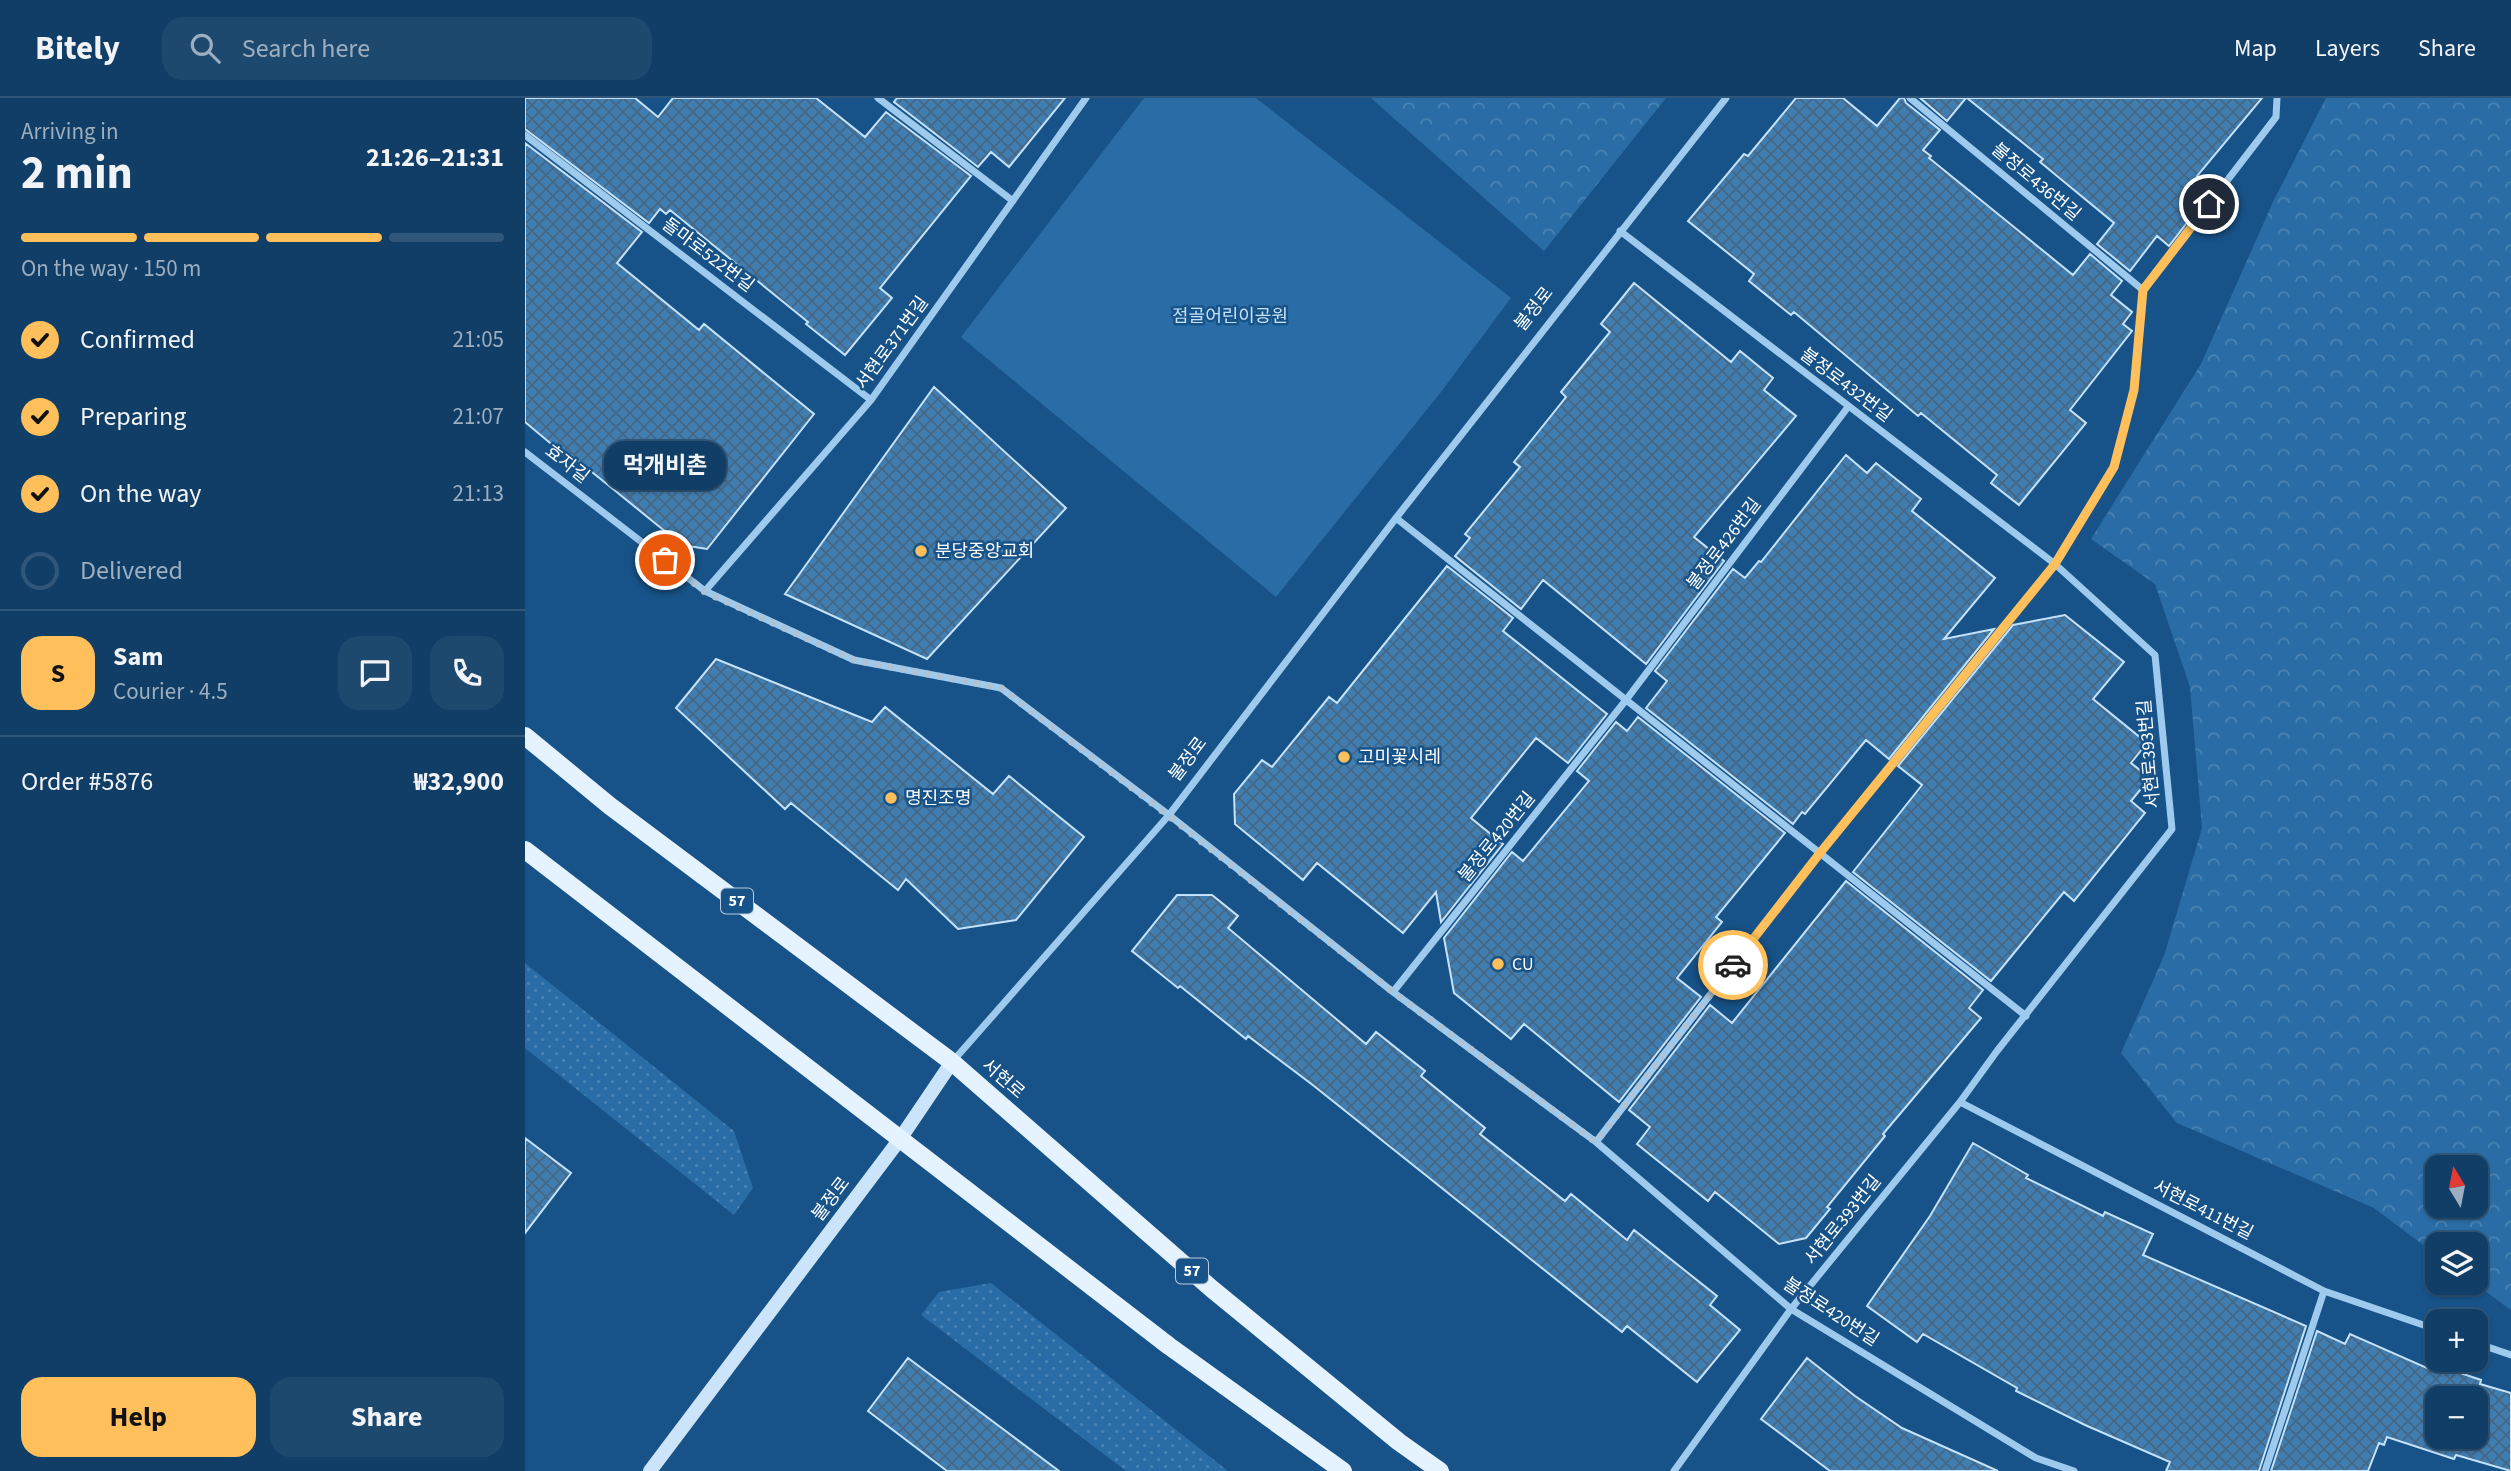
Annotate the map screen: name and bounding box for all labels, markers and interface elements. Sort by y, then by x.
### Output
search box [162,17,652,80]
text: Bitely [35,25,120,72]
icon: search [186,29,224,67]
text: Search here [242,30,370,67]
text: Map [2234,31,2277,66]
text: Layers [2315,31,2380,66]
text: Share [2418,31,2476,66]
text: Arriving in [21,115,119,148]
street label: 불정로436번길 [1986,137,2086,227]
text: 21:26–21:31 [366,139,504,176]
text: 2 min [21,141,133,206]
pin [2179,174,2239,234]
icon: home [2190,185,2228,223]
street label: 돌마로522번길 [657,212,759,298]
text: On the way · 150 m [21,252,201,285]
street label: 불정로 [1509,282,1559,336]
street label: 서현로371번길 [850,291,934,395]
park label: 점골어린이공원 [1172,304,1288,329]
icon: check [21,321,59,359]
text: Confirmed [80,321,195,358]
text: 21:05 [453,323,504,356]
street label: 불정로432번길 [1795,342,1897,428]
icon: check [21,398,59,436]
text: Preparing [80,398,186,435]
text: 21:07 [453,400,504,433]
street label: 효자길 [540,439,594,489]
callout: 먹개비촌 [604,441,726,490]
text: 먹개비촌 [623,449,707,482]
icon: check [21,475,59,513]
text: On the way [80,475,201,512]
text: 21:13 [453,477,504,510]
street label: 불정로426번길 [1681,493,1767,595]
pin [635,530,695,590]
place label: 분당중앙교회 [935,539,1034,564]
icon: bag [646,541,684,579]
marker: 분당중앙교회 [913,543,929,559]
text: Delivered [80,552,183,589]
button: chat [338,636,412,710]
button: phone [430,636,504,710]
text: Sam [113,638,163,675]
text: S [51,655,65,692]
text: Courier · 4.5 [113,675,228,708]
street label: 서현로393번길 [2132,698,2166,810]
street label: 불정로 [1163,732,1213,786]
place label: 고미꽃시레 [1358,745,1441,770]
marker: 고미꽃시레 [1336,749,1352,765]
text: Order #5876 [21,763,153,800]
text: ₩32,900 [414,763,504,800]
place label: 명진조명 [905,786,971,811]
street label: 불정로420번길 [1453,787,1541,887]
marker: 명진조명 [883,790,899,806]
road number: 57 [721,888,753,914]
courier [1698,930,1768,1000]
icon: car [1714,946,1752,984]
place label: CU [1512,952,1534,977]
marker: CU [1490,956,1506,972]
street label: 서현로 [976,1053,1030,1105]
north arrow [2425,1155,2489,1218]
map controls [2425,1155,2488,1449]
street label: 서현로393번길 [1799,1170,1887,1270]
street label: 불정로 [806,1172,856,1226]
street label: 서현로411번길 [2148,1174,2258,1246]
button: layers [2425,1232,2488,1295]
road number: 57 [1176,1259,1208,1284]
street label: 불정로420번길 [1778,1272,1884,1352]
button: + [2425,1309,2488,1372]
button: Help [21,1377,256,1457]
button: Share [270,1377,504,1457]
button: − [2425,1386,2488,1449]

